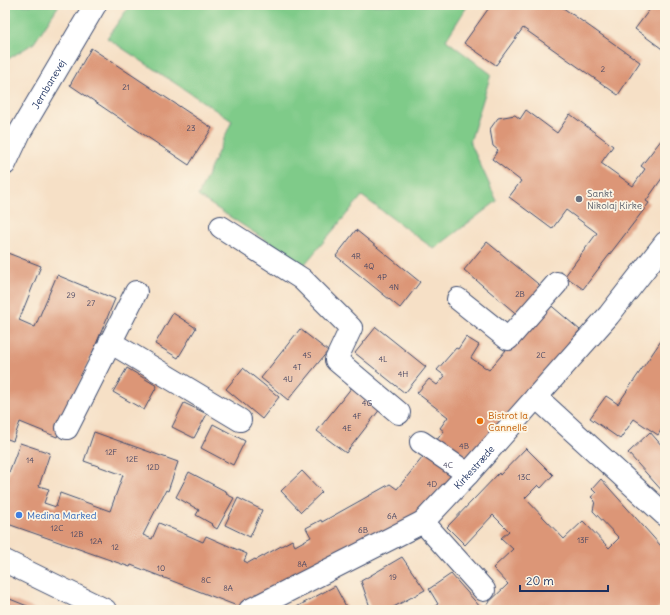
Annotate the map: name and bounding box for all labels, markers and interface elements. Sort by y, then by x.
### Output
street label: Jernbanevej [29,57,68,111]
house number: 2 [601,64,606,74]
house number: 21 [122,82,130,92]
house number: 23 [187,123,196,133]
place label: Sankt Nikolaj Kirke [587,187,642,212]
marker: Sankt Nikolaj Kirke [574,194,584,204]
house number: 4R [351,251,361,261]
house number: 4Q [364,261,374,271]
house number: 4P [377,272,387,282]
house number: 4N [389,282,399,292]
house number: 2B [515,289,525,299]
house number: 29 [67,290,76,300]
house number: 27 [87,298,95,308]
house number: 4S [302,350,312,360]
house number: 2C [536,350,546,360]
house number: 4L [379,354,388,364]
house number: 4T [293,362,301,372]
house number: 4H [398,369,408,379]
house number: 4U [283,374,293,384]
house number: 4G [362,398,372,408]
place label: Bistrot la Cannelle [488,409,528,434]
house number: 4F [352,411,362,421]
marker: Bistrot la Cannelle [475,416,485,426]
house number: 4E [342,423,352,433]
house number: 4B [459,441,469,451]
street label: Kirkestræde [451,442,497,492]
house number: 12F [105,447,118,457]
house number: 12E [126,454,138,464]
house number: 14 [26,455,34,465]
house number: 4C [443,460,453,470]
house number: 12D [146,462,160,472]
house number: 13C [518,472,530,482]
house number: 4D [427,479,437,489]
place label: Medina Marked [27,509,97,522]
marker: Medina Marked [14,510,24,520]
house number: 6A [387,511,397,521]
house number: 12C [51,523,63,533]
house number: 6B [358,525,368,535]
house number: 12B [71,529,83,539]
house number: 13F [577,535,590,545]
house number: 12A [90,536,102,546]
house number: 12 [111,542,119,552]
house number: 8A [297,559,307,569]
house number: 10 [157,563,165,573]
scale bar [520,567,608,593]
house number: 19 [389,572,397,582]
text: 20 m [526,573,554,588]
house number: 8C [201,575,211,585]
house number: 8A [223,583,233,593]

